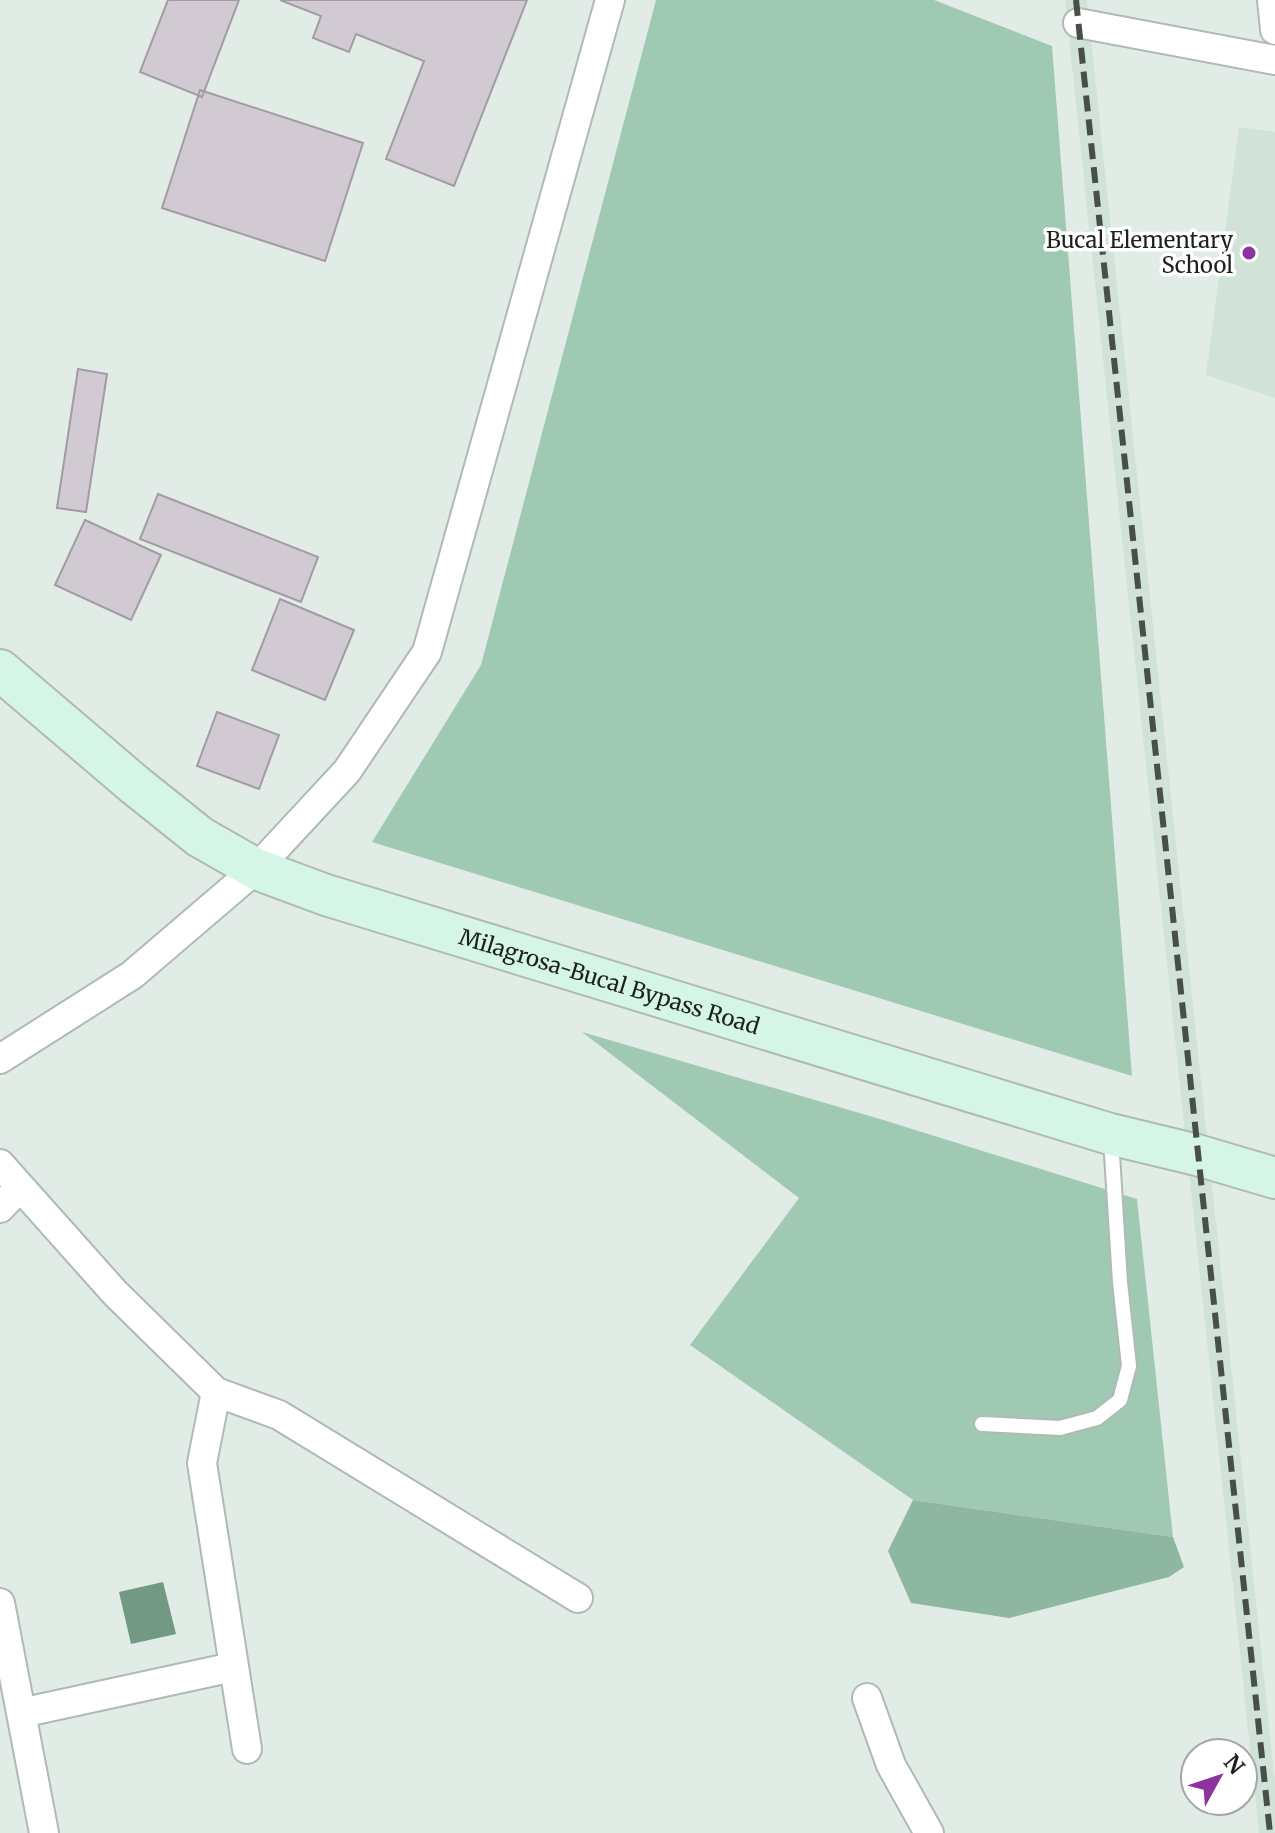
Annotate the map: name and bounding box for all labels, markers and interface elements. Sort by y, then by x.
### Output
place label: Bucal Elementary School [1046,226,1233,279]
marker: Bucal Elementary School [1240,244,1258,262]
street label: Milagrosa-Bucal Bypass Road [456,922,763,1040]
north arrow [1179,1737,1259,1817]
text: N [1218,1748,1251,1780]

